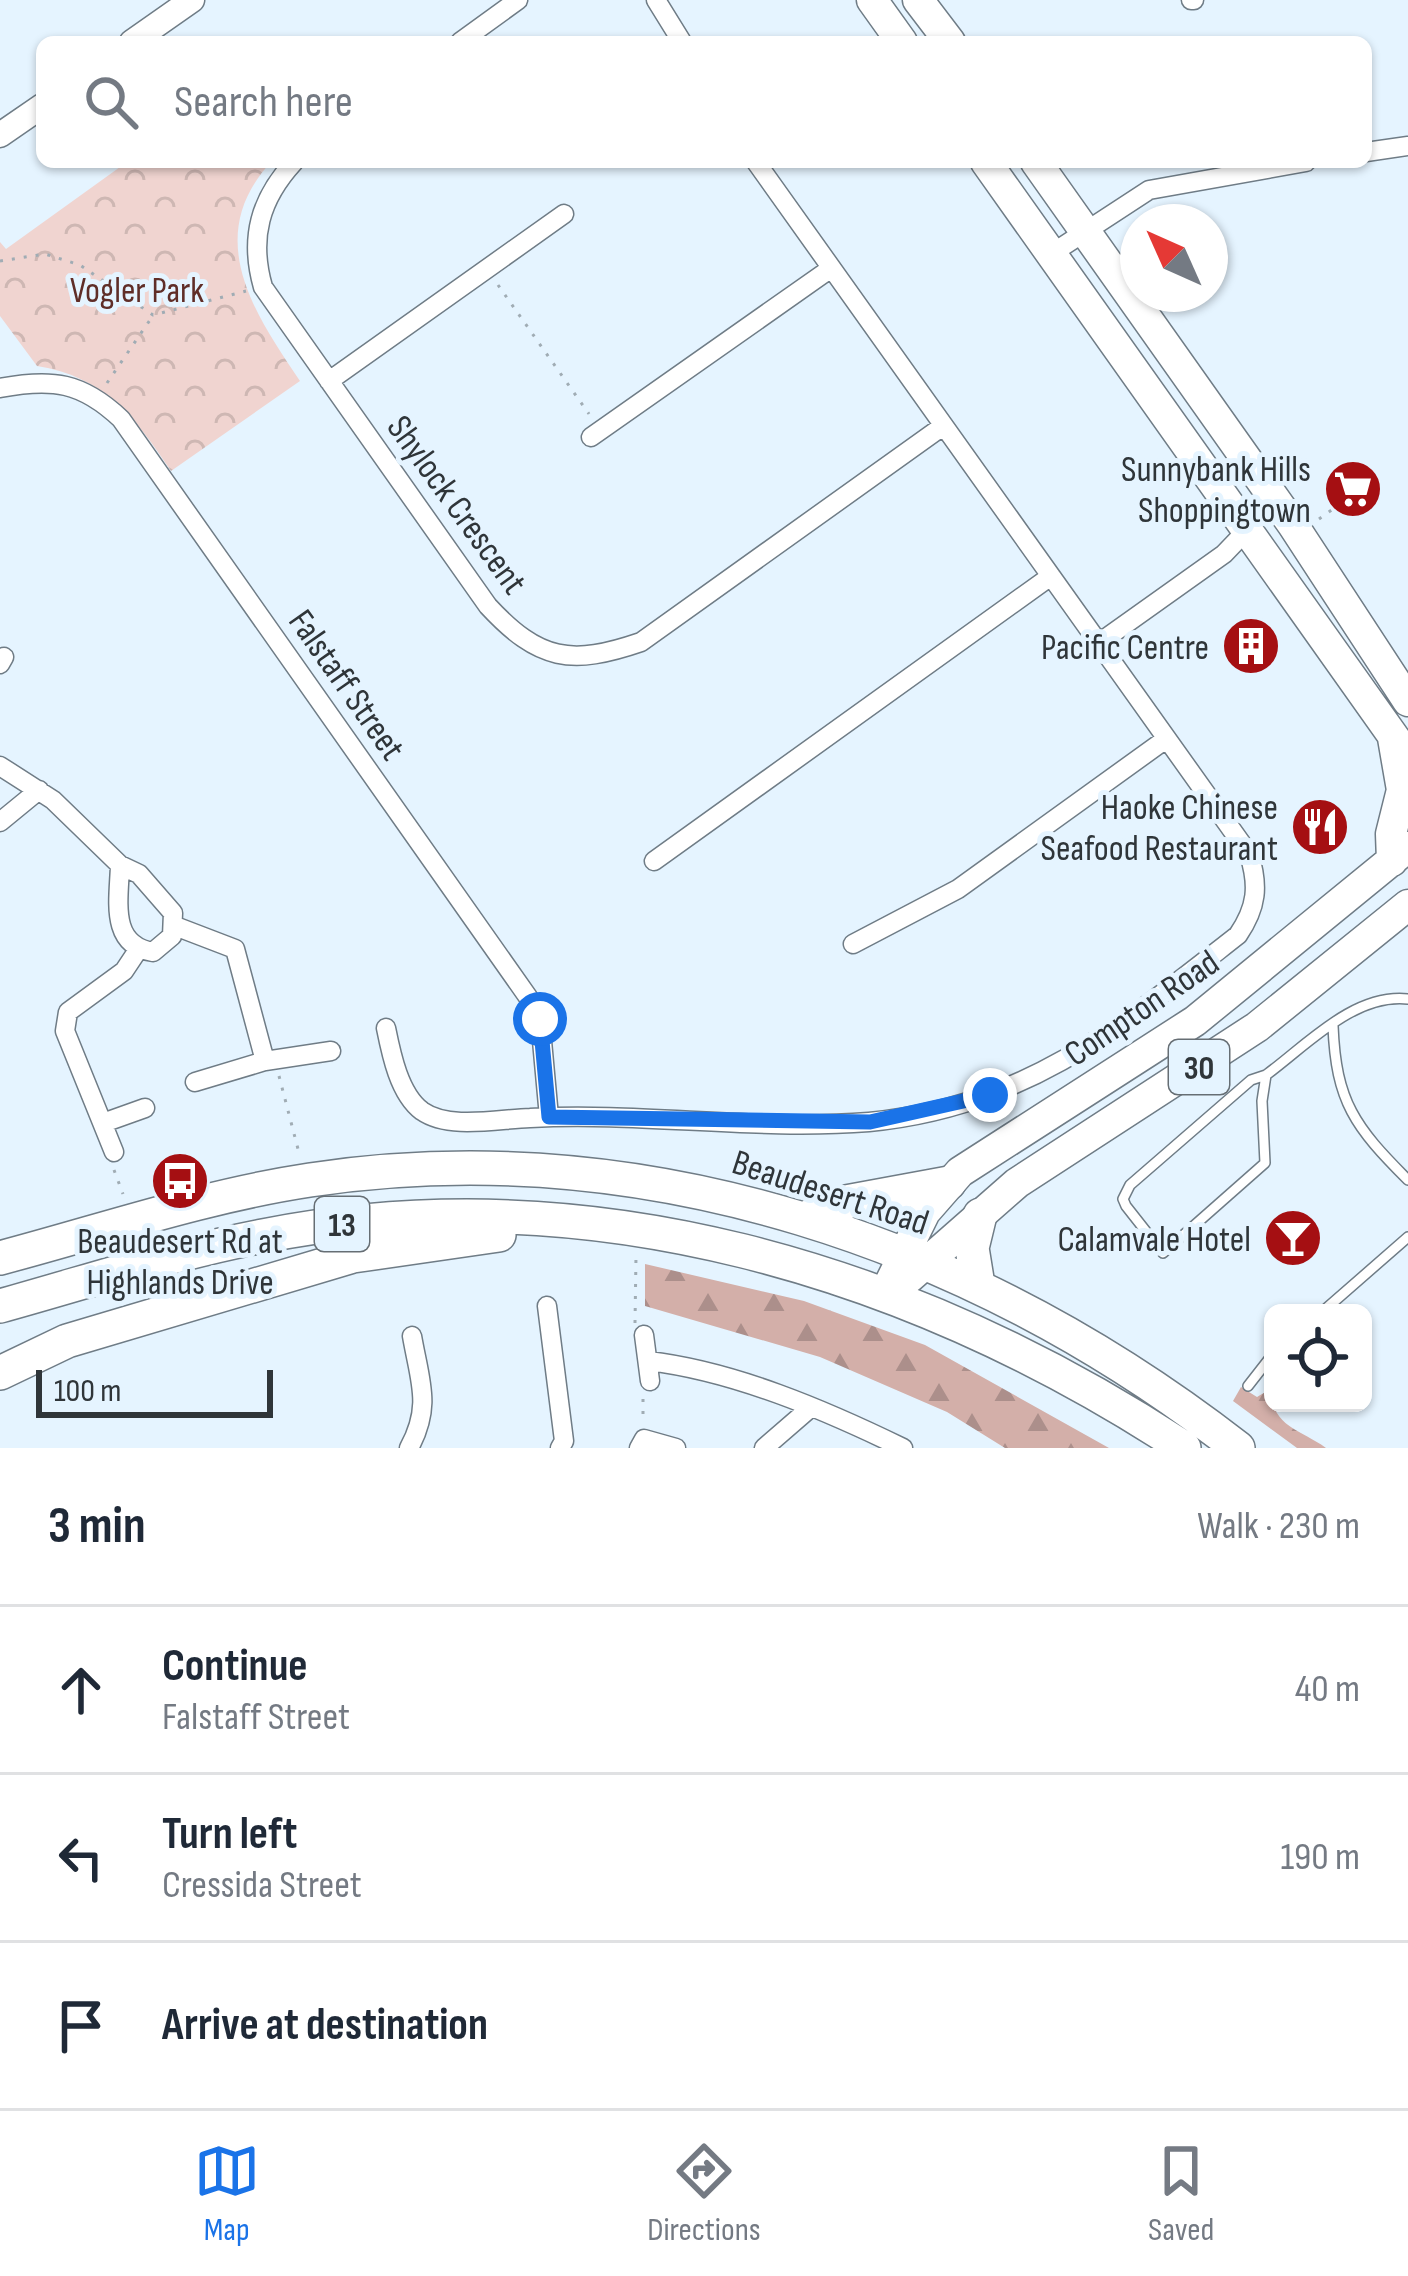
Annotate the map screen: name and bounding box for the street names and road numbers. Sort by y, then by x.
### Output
street label: Shylock Crescent [377,408,535,603]
street label: Falstaff Street [279,602,413,769]
street label: Compton Road [1057,942,1228,1076]
road number: 30 [1169,1040,1229,1094]
street label: Beaudesert Road [727,1141,934,1245]
road number: 13 [315,1197,369,1251]

